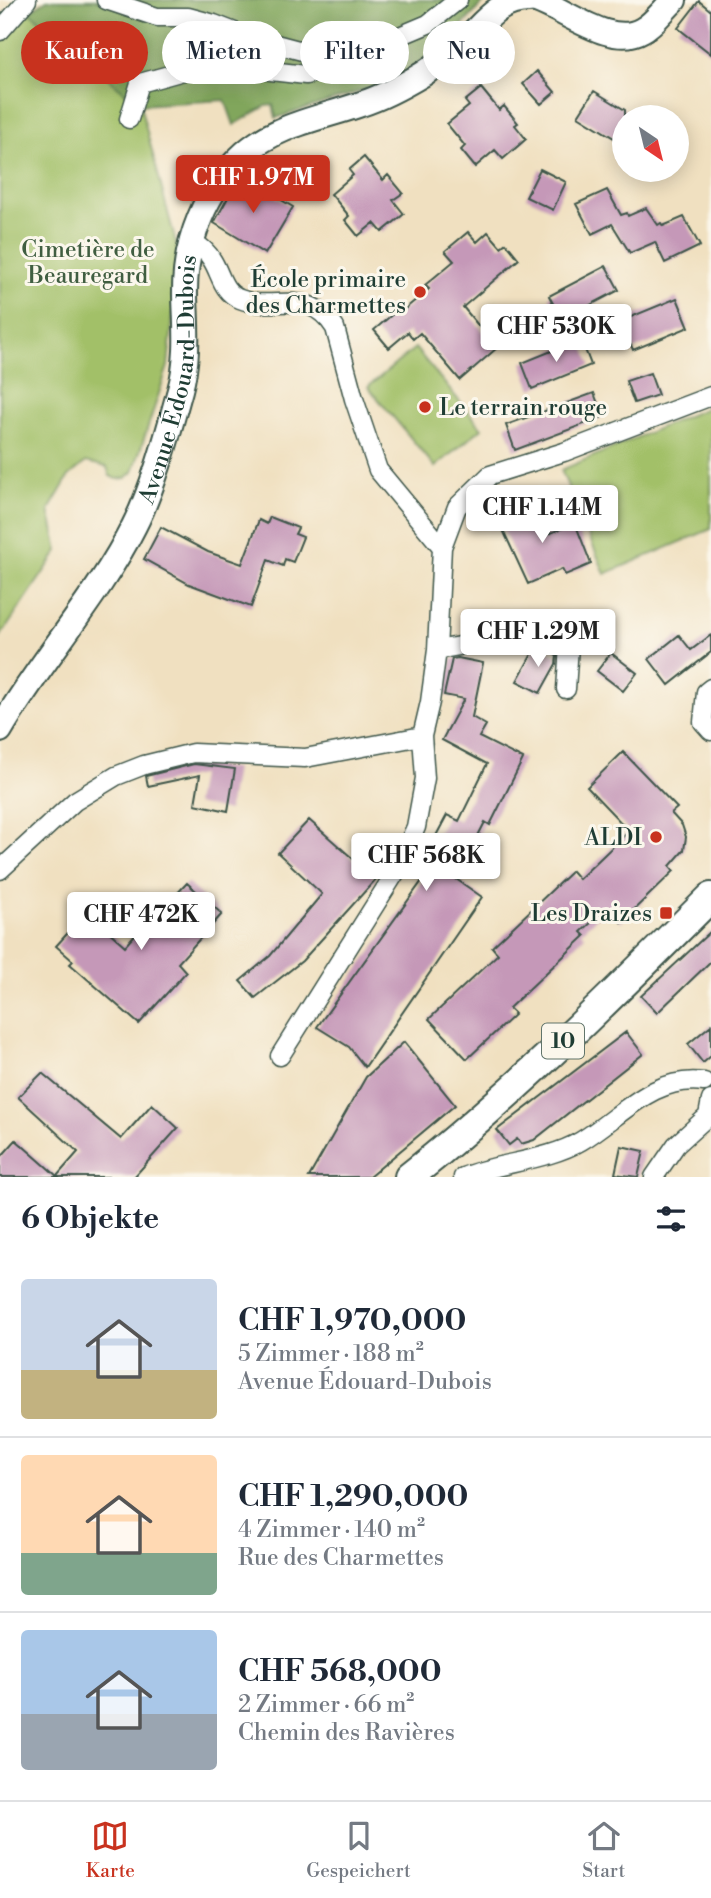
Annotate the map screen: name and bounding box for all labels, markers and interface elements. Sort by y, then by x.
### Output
chip: Kaufen [21,21,148,84]
chip: Mieten [162,21,286,84]
chip: Filter [300,21,409,84]
chip: Neu [423,21,515,84]
north arrow [612,105,690,182]
map controls [612,105,689,182]
pin: CHF 1.97M [173,156,333,215]
text: CHF 1.97M [192,164,314,192]
park label: Cimetière de Beauregard [21,236,155,290]
street label: Avenue Édouard-Dubois [132,253,203,509]
place label: École primaire des Charmettes [245,264,406,320]
marker: École primaire des Charmettes [412,284,428,300]
pin: CHF 530K [484,304,628,364]
text: CHF 530K [497,313,615,341]
place label: Le terrain rouge [439,394,607,422]
marker: Le terrain rouge [417,399,433,415]
pin: CHF 1.14M [462,486,622,545]
text: CHF 1.14M [482,494,602,522]
pin: CHF 1.29M [458,610,618,669]
text: CHF 1.29M [476,618,600,646]
place label: ALDI [583,824,642,852]
marker: ALDI [648,829,664,845]
pin: CHF 568K [354,834,498,893]
text: CHF 568K [367,842,485,870]
pin: CHF 472K [69,892,213,952]
place label: Les Draizes [531,900,652,928]
text: CHF 472K [83,901,199,929]
marker: Les Draizes [658,905,674,921]
road number: 10 [542,1024,584,1058]
text: 6 Objekte [21,1200,159,1238]
icon: filters [652,1200,690,1238]
text: CHF 1,970,000 [238,1302,466,1340]
icon: home [77,1307,161,1391]
text: 5 Zimmer · 188 m² [238,1340,424,1368]
text: Avenue Édouard-Dubois [238,1368,492,1396]
text: CHF 1,290,000 [238,1478,468,1516]
icon: home [77,1483,161,1567]
text: 4 Zimmer · 140 m² [238,1516,425,1544]
text: Rue des Charmettes [238,1544,444,1572]
text: CHF 568,000 [238,1653,442,1691]
icon: home [77,1658,161,1742]
text: 2 Zimmer · 66 m² [238,1691,414,1719]
text: Chemin des Ravières [238,1719,455,1747]
tab: Karte [86,1817,135,1883]
tab: Gespeichert [306,1817,411,1883]
tab: Start [582,1817,625,1883]

